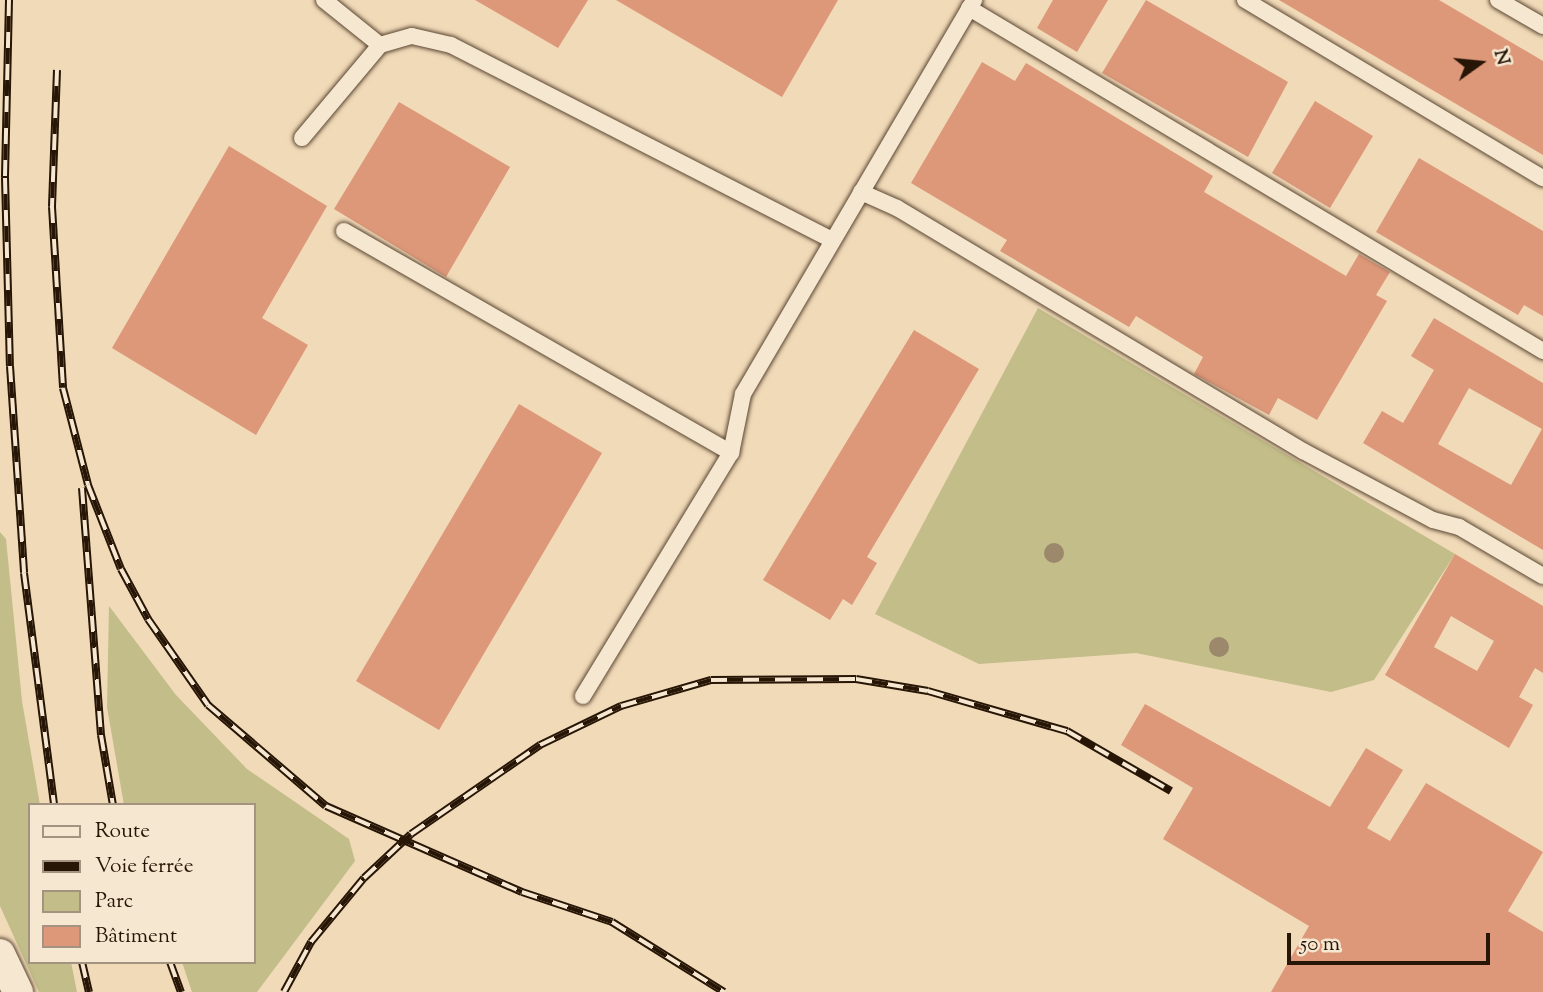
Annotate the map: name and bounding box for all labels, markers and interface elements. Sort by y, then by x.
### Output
north arrow [1445,28,1515,98]
text: N [1486,47,1516,68]
legend [28,803,256,964]
text: Route [95,817,150,847]
text: Voie ferrée [95,852,193,882]
text: Parc [95,887,133,917]
scale bar [1291,918,1494,962]
text: Bâtiment [95,922,177,952]
text: 50 m [1300,930,1340,960]

